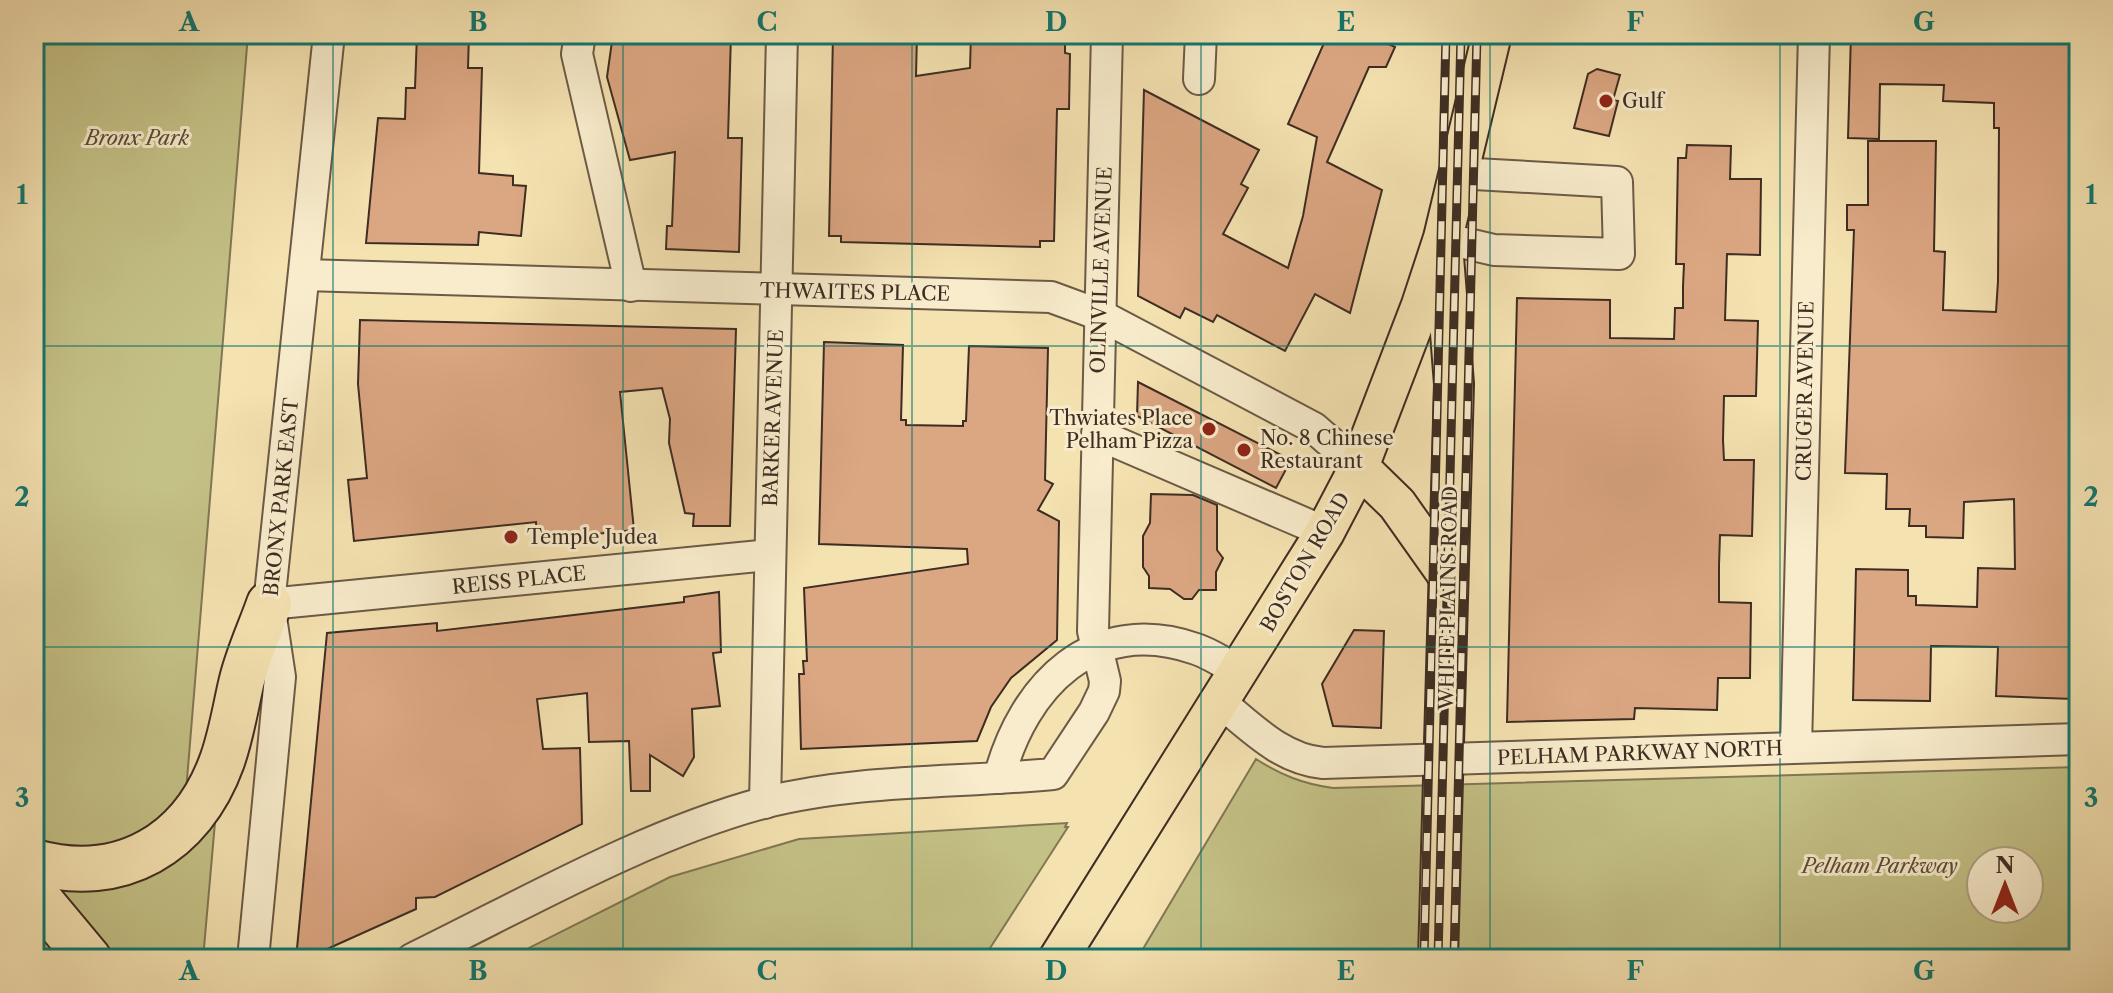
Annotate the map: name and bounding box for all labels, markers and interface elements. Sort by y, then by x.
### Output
text: A [178,6,200,38]
text: B [468,6,488,38]
text: C [757,6,777,38]
text: D [1045,6,1067,38]
text: E [1337,6,1355,38]
text: F [1626,6,1644,38]
text: G [1913,6,1935,38]
place label: Gulf [1622,89,1666,113]
marker: Gulf [1597,92,1615,110]
park label: Bronx Park [83,126,190,150]
street label: OLINVILLE AVENUE [1085,166,1117,374]
text: 1 [16,179,28,211]
text: 1 [2085,179,2097,211]
street label: THWAITES PLACE [760,278,950,306]
street label: CRUGER AVENUE [1791,301,1819,481]
street label: BARKER AVENUE [758,329,788,507]
street label: BRONX PARK EAST [259,397,303,597]
place label: Thwiates Place Pelham Pizza [1049,406,1193,453]
marker: Thwiates Place Pelham Pizza [1200,420,1218,438]
place label: No. 8 Chinese Restaurant [1260,426,1394,473]
marker: No. 8 Chinese Restaurant [1235,441,1253,459]
text: 2 [14,481,30,513]
text: 2 [2083,481,2099,513]
street label: WHITE PLAINS ROAD [1434,486,1462,711]
street label: BOSTON ROAD [1255,488,1355,636]
place label: Temple Judea [527,525,658,549]
marker: Temple Judea [502,528,520,546]
street label: REISS PLACE [451,561,587,599]
street label: PELHAM PARKWAY NORTH [1497,736,1783,770]
text: 3 [15,782,29,814]
text: 3 [2084,782,2098,814]
north arrow [1965,845,2045,925]
text: N [1995,852,2015,879]
park label: Pelham Parkway [1800,854,1958,878]
text: A [178,955,200,987]
text: B [468,955,488,987]
text: C [757,955,777,987]
text: D [1045,955,1067,987]
text: E [1337,955,1355,987]
text: F [1626,955,1644,987]
text: G [1913,955,1935,987]

